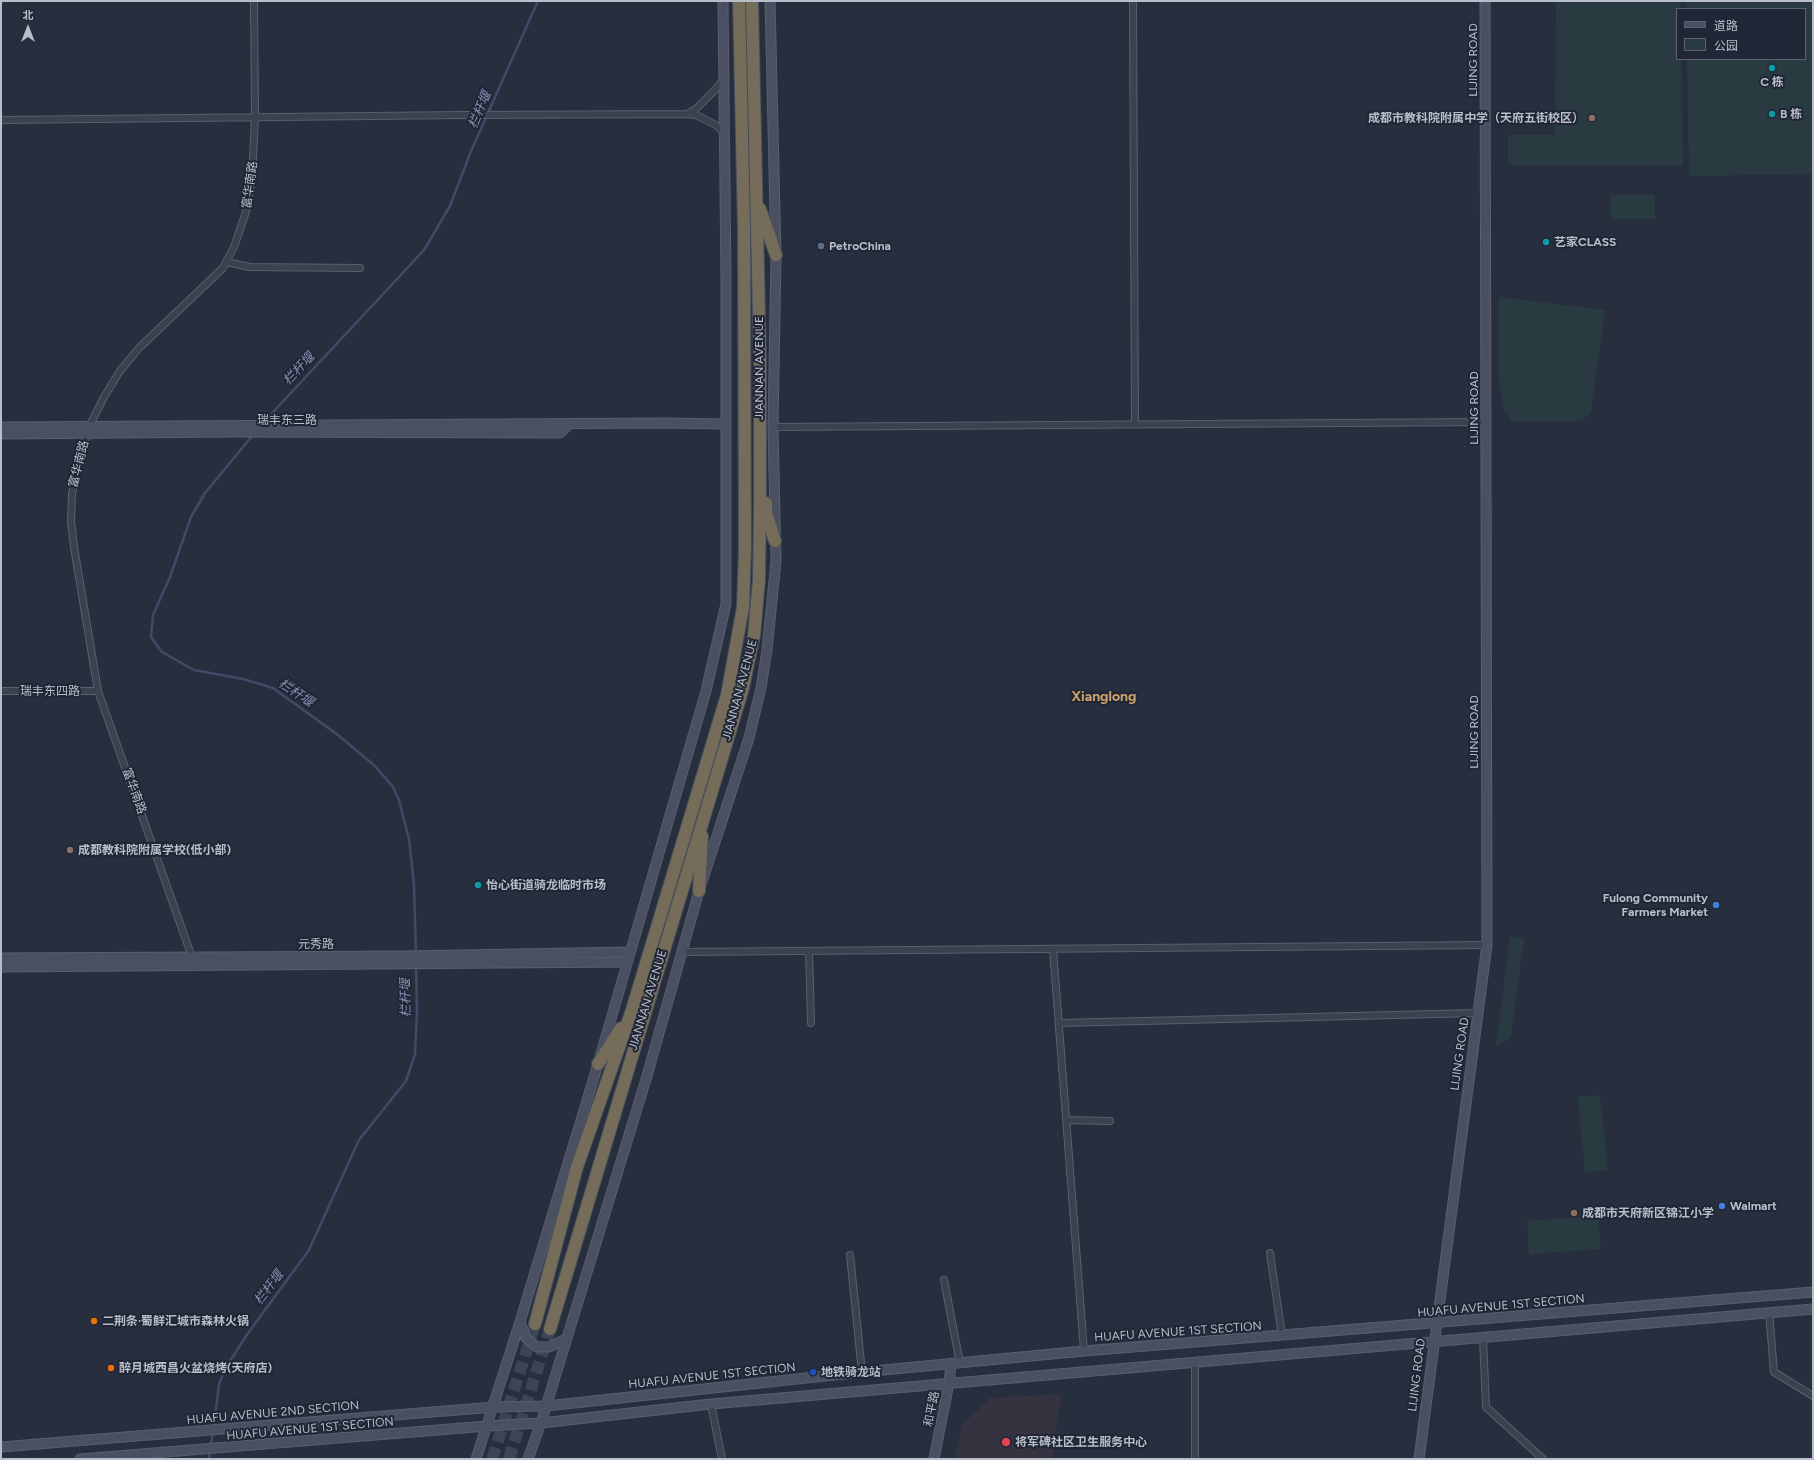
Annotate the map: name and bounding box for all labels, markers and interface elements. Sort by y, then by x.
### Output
north arrow [8,8,48,48]
legend [1676,8,1806,60]
text: 北 [23,9,34,22]
text: 道路 [1714,19,1738,33]
street label: LIJING ROAD [1466,23,1480,97]
text: 公园 [1714,39,1738,53]
marker: C 栋 [1767,63,1777,73]
place label: C 栋 [1760,75,1784,89]
water label: 栏杆堰 [465,89,495,131]
place label: B 栋 [1780,107,1802,121]
marker: B 栋 [1767,109,1777,119]
place label: 成都市教科院附属中学（天府五街校区） [1368,111,1584,125]
marker: 成都市教科院附属中学（天府五街校区） [1587,113,1597,123]
street label: 富华南路 [240,160,260,210]
place label: 艺家CLASS [1554,235,1616,249]
marker: 艺家CLASS [1541,237,1551,247]
place label: PetroChina [829,239,891,253]
marker: PetroChina [816,241,826,251]
street label: JIANNAN AVENUE [752,316,766,420]
water label: 栏杆堰 [280,349,318,389]
street label: LIJING ROAD [1467,371,1481,445]
street label: 瑞丰东三路 [257,413,317,427]
street label: 富华南路 [66,439,92,489]
street label: JIANNAN AVENUE [720,638,760,742]
water label: 栏杆堰 [275,676,317,710]
street label: 瑞丰东四路 [20,684,80,698]
district label: Xianglong [1072,689,1136,705]
street label: LIJING ROAD [1467,695,1481,769]
street label: 富华南路 [119,766,149,816]
place label: 成都教科院附属学校(低小部) [78,843,231,857]
marker: 成都教科院附属学校(低小部) [65,845,75,855]
place label: 怡心街道骑龙临时市场 [486,878,606,892]
marker: 怡心街道骑龙临时市场 [473,880,483,890]
place label: Fulong Community Farmers Market [1603,891,1708,919]
marker: Fulong Community Farmers Market [1711,900,1721,910]
street label: 元秀路 [298,937,334,951]
street label: JIANNAN AVENUE [626,948,670,1052]
water label: 栏杆堰 [398,978,414,1018]
street label: LIJING ROAD [1448,1017,1472,1091]
place label: Walmart [1730,1199,1777,1213]
marker: Walmart [1717,1201,1727,1211]
place label: 成都市天府新区锦江小学 [1582,1206,1714,1220]
marker: 成都市天府新区锦江小学 [1569,1208,1579,1218]
water label: 栏杆堰 [251,1268,287,1308]
street label: HUAFU AVENUE 1ST SECTION [1417,1292,1585,1320]
place label: 二荆条·蜀鲜汇城市森林火锅 [102,1314,249,1328]
marker: 二荆条·蜀鲜汇城市森林火锅 [89,1316,99,1326]
street label: HUAFU AVENUE 1ST SECTION [1094,1319,1262,1345]
street label: LIJING ROAD [1405,1338,1429,1412]
street label: HUAFU AVENUE 1ST SECTION [628,1360,796,1392]
place label: 醉月城西昌火盆烧烤(天府店) [119,1361,272,1375]
marker: 醉月城西昌火盆烧烤(天府店) [106,1363,116,1373]
place label: 地铁骑龙站 [821,1365,881,1379]
marker: 地铁骑龙站 [808,1367,818,1377]
street label: 和平路 [921,1390,943,1428]
street label: HUAFU AVENUE 2ND SECTION [186,1398,360,1428]
street label: HUAFU AVENUE 1ST SECTION [226,1415,394,1443]
place label: 将军碑社区卫生服务中心 [1015,1435,1147,1449]
marker: 将军碑社区卫生服务中心 [1000,1436,1012,1448]

